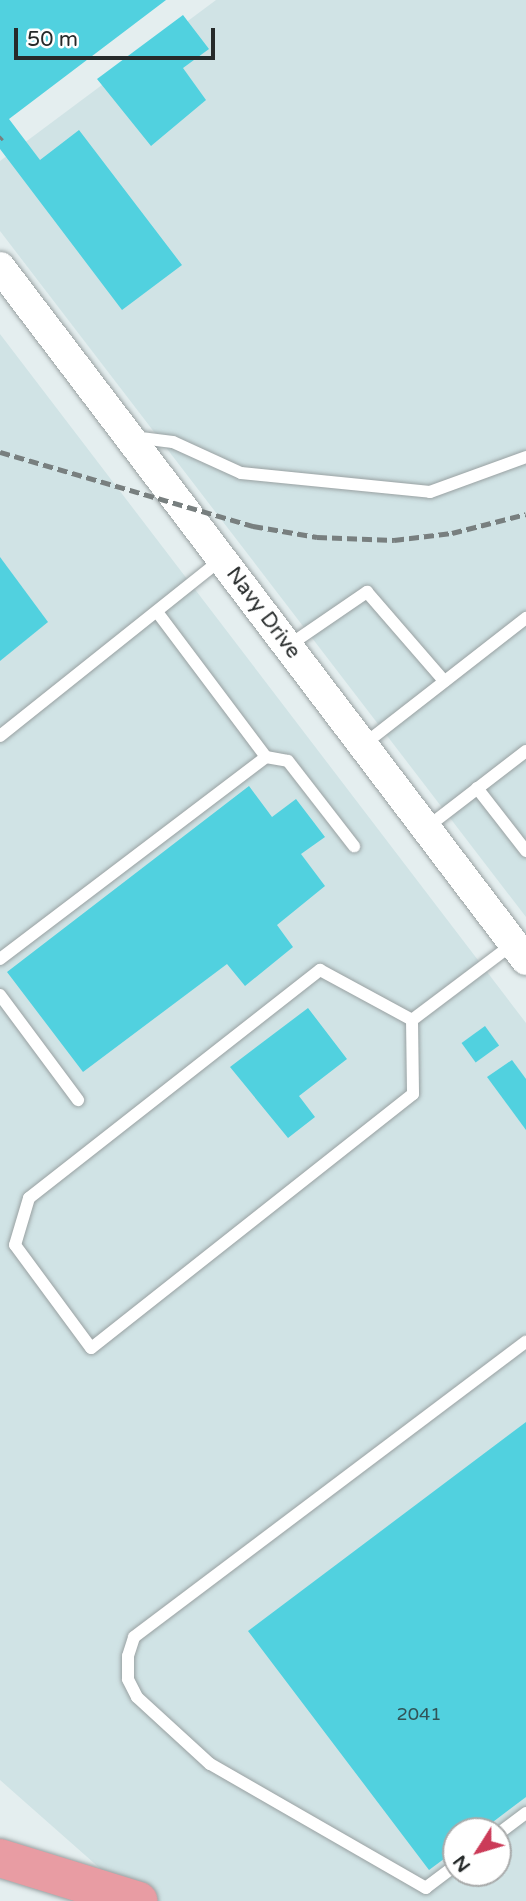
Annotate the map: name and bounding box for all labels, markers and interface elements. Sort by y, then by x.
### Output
scale bar [18,14,219,58]
text: 50 m [27,27,78,52]
street label: Navy Drive [220,562,306,664]
house number: 2041 [396,1703,442,1725]
north arrow [442,1817,512,1887]
text: N [448,1851,475,1876]

